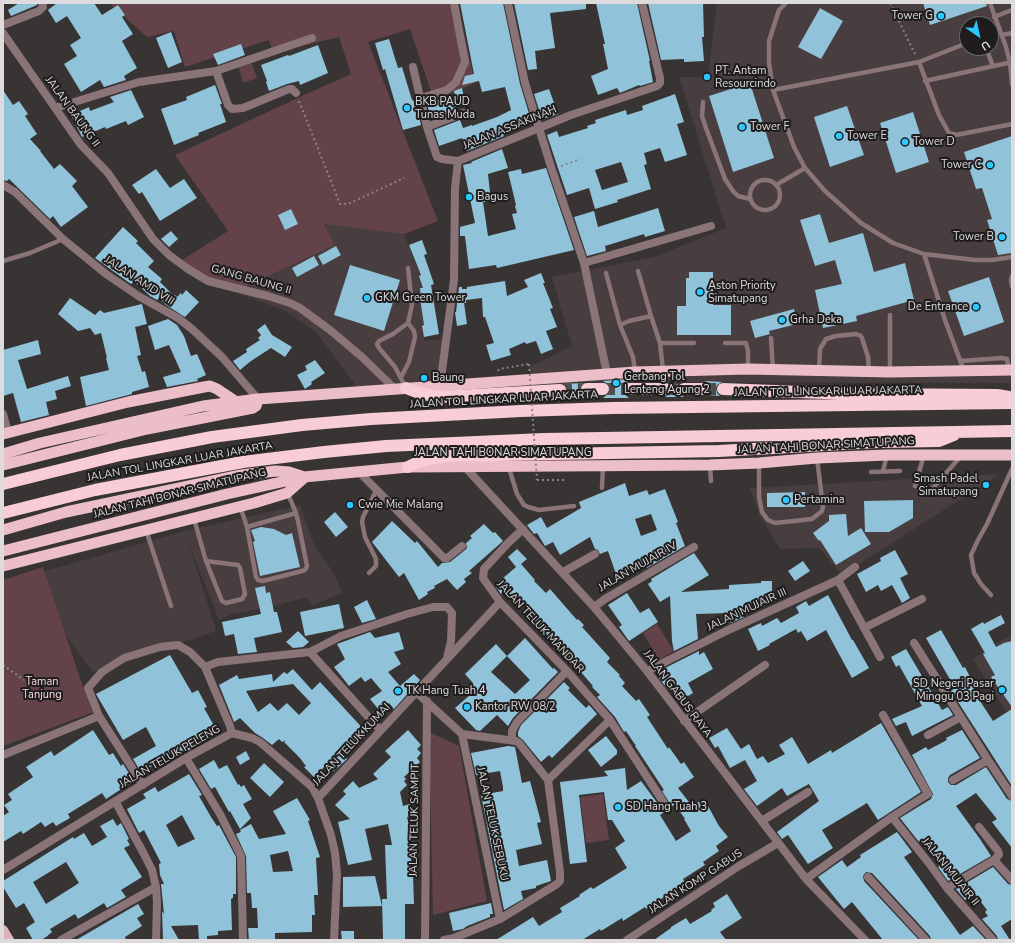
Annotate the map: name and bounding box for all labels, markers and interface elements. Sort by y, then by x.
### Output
place label: Tower G [891,9,933,23]
marker: Tower G [936,11,946,21]
north arrow [959,16,999,56]
text: U [978,37,993,54]
place label: PT. Antam Resourcindo [715,64,776,90]
marker: PT. Antam Resourcindo [702,72,712,82]
street label: JALAN BAUNG II [42,74,102,150]
place label: BKB PAUD Tunas Muda [415,95,475,121]
marker: BKB PAUD Tunas Muda [402,103,412,113]
street label: JALAN ASSAKINAH [461,103,559,153]
place label: Tower F [750,120,790,134]
marker: Tower F [737,122,747,132]
place label: Tower E [847,129,887,143]
marker: Tower E [834,131,844,141]
place label: Tower D [913,135,955,149]
marker: Tower D [900,137,910,147]
place label: Tower C [941,158,982,172]
marker: Tower C [985,160,995,170]
place label: Bagus [477,190,508,204]
marker: Bagus [464,192,474,202]
place label: Tower B [953,230,994,244]
marker: Tower B [997,232,1007,242]
street label: JALAN AMD VIII [102,253,176,309]
street label: GANG BAUNG II [209,262,293,298]
place label: Aston Priority Simatupang [708,279,776,305]
marker: Aston Priority Simatupang [695,287,705,297]
place label: GKM Green Tower [375,291,466,305]
marker: GKM Green Tower [362,293,372,303]
place label: De Entrance [908,300,968,314]
marker: De Entrance [971,302,981,312]
place label: Grha Deka [790,313,842,327]
marker: Grha Deka [777,315,787,325]
place label: Gerbang Tol Lenteng Agung 2 [624,370,710,396]
place label: Baung [432,371,464,385]
marker: Baung [419,373,429,383]
marker: Gerbang Tol Lenteng Agung 2 [611,378,621,388]
street label: JALAN TOL LINGKAR LUAR JAKARTA [734,384,922,400]
street label: JALAN TOL LINGKAR LUAR JAKARTA [410,388,598,412]
street label: JALAN TAHI BONAR SIMATUPANG [737,435,915,457]
street label: JALAN TOL LINGKAR LUAR JAKARTA [86,439,274,485]
street label: JALAN TAHI BONAR SIMATUPANG [414,446,592,460]
street label: JALAN TAHI BONAR SIMATUPANG [92,466,268,522]
place label: Smash Padel Simatupang [914,472,978,498]
marker: Smash Padel Simatupang [981,480,991,490]
place label: Pertamina [794,493,845,507]
marker: Pertamina [781,495,791,505]
place label: Cwie Mie Malang [358,498,443,512]
marker: Cwie Mie Malang [345,500,355,510]
street label: JALAN MUJAIR IV [596,539,680,595]
street label: JALAN TELUK MANDAR [494,578,586,676]
street label: JALAN MUJAIR III [705,586,789,634]
street label: JALAN GABUS RAYA [640,648,714,740]
park label: Taman Tanjung [22,675,62,701]
place label: SD Negeri Pasar Minggu 03 Pagi [913,677,994,703]
place label: TK Hang Tuah 4 [406,684,486,698]
marker: SD Negeri Pasar Minggu 03 Pagi [997,685,1007,695]
marker: TK Hang Tuah 4 [393,686,403,696]
place label: Kantor RW 08/2 [475,700,556,714]
street label: JALAN TELUK KUMAI [310,701,394,789]
marker: Kantor RW 08/2 [462,702,472,712]
street label: JALAN TELUK PELENG [117,723,223,791]
street label: JALAN TELUK SAMPIT [407,763,423,877]
street label: JALAN TELUK SEBUKU [473,766,511,882]
place label: SD Hang Tuah 3 [626,800,707,814]
marker: SD Hang Tuah 3 [613,802,623,812]
street label: JALAN MUJAIR II [919,835,981,909]
street label: JALAN KOMP GABUS [647,847,745,917]

